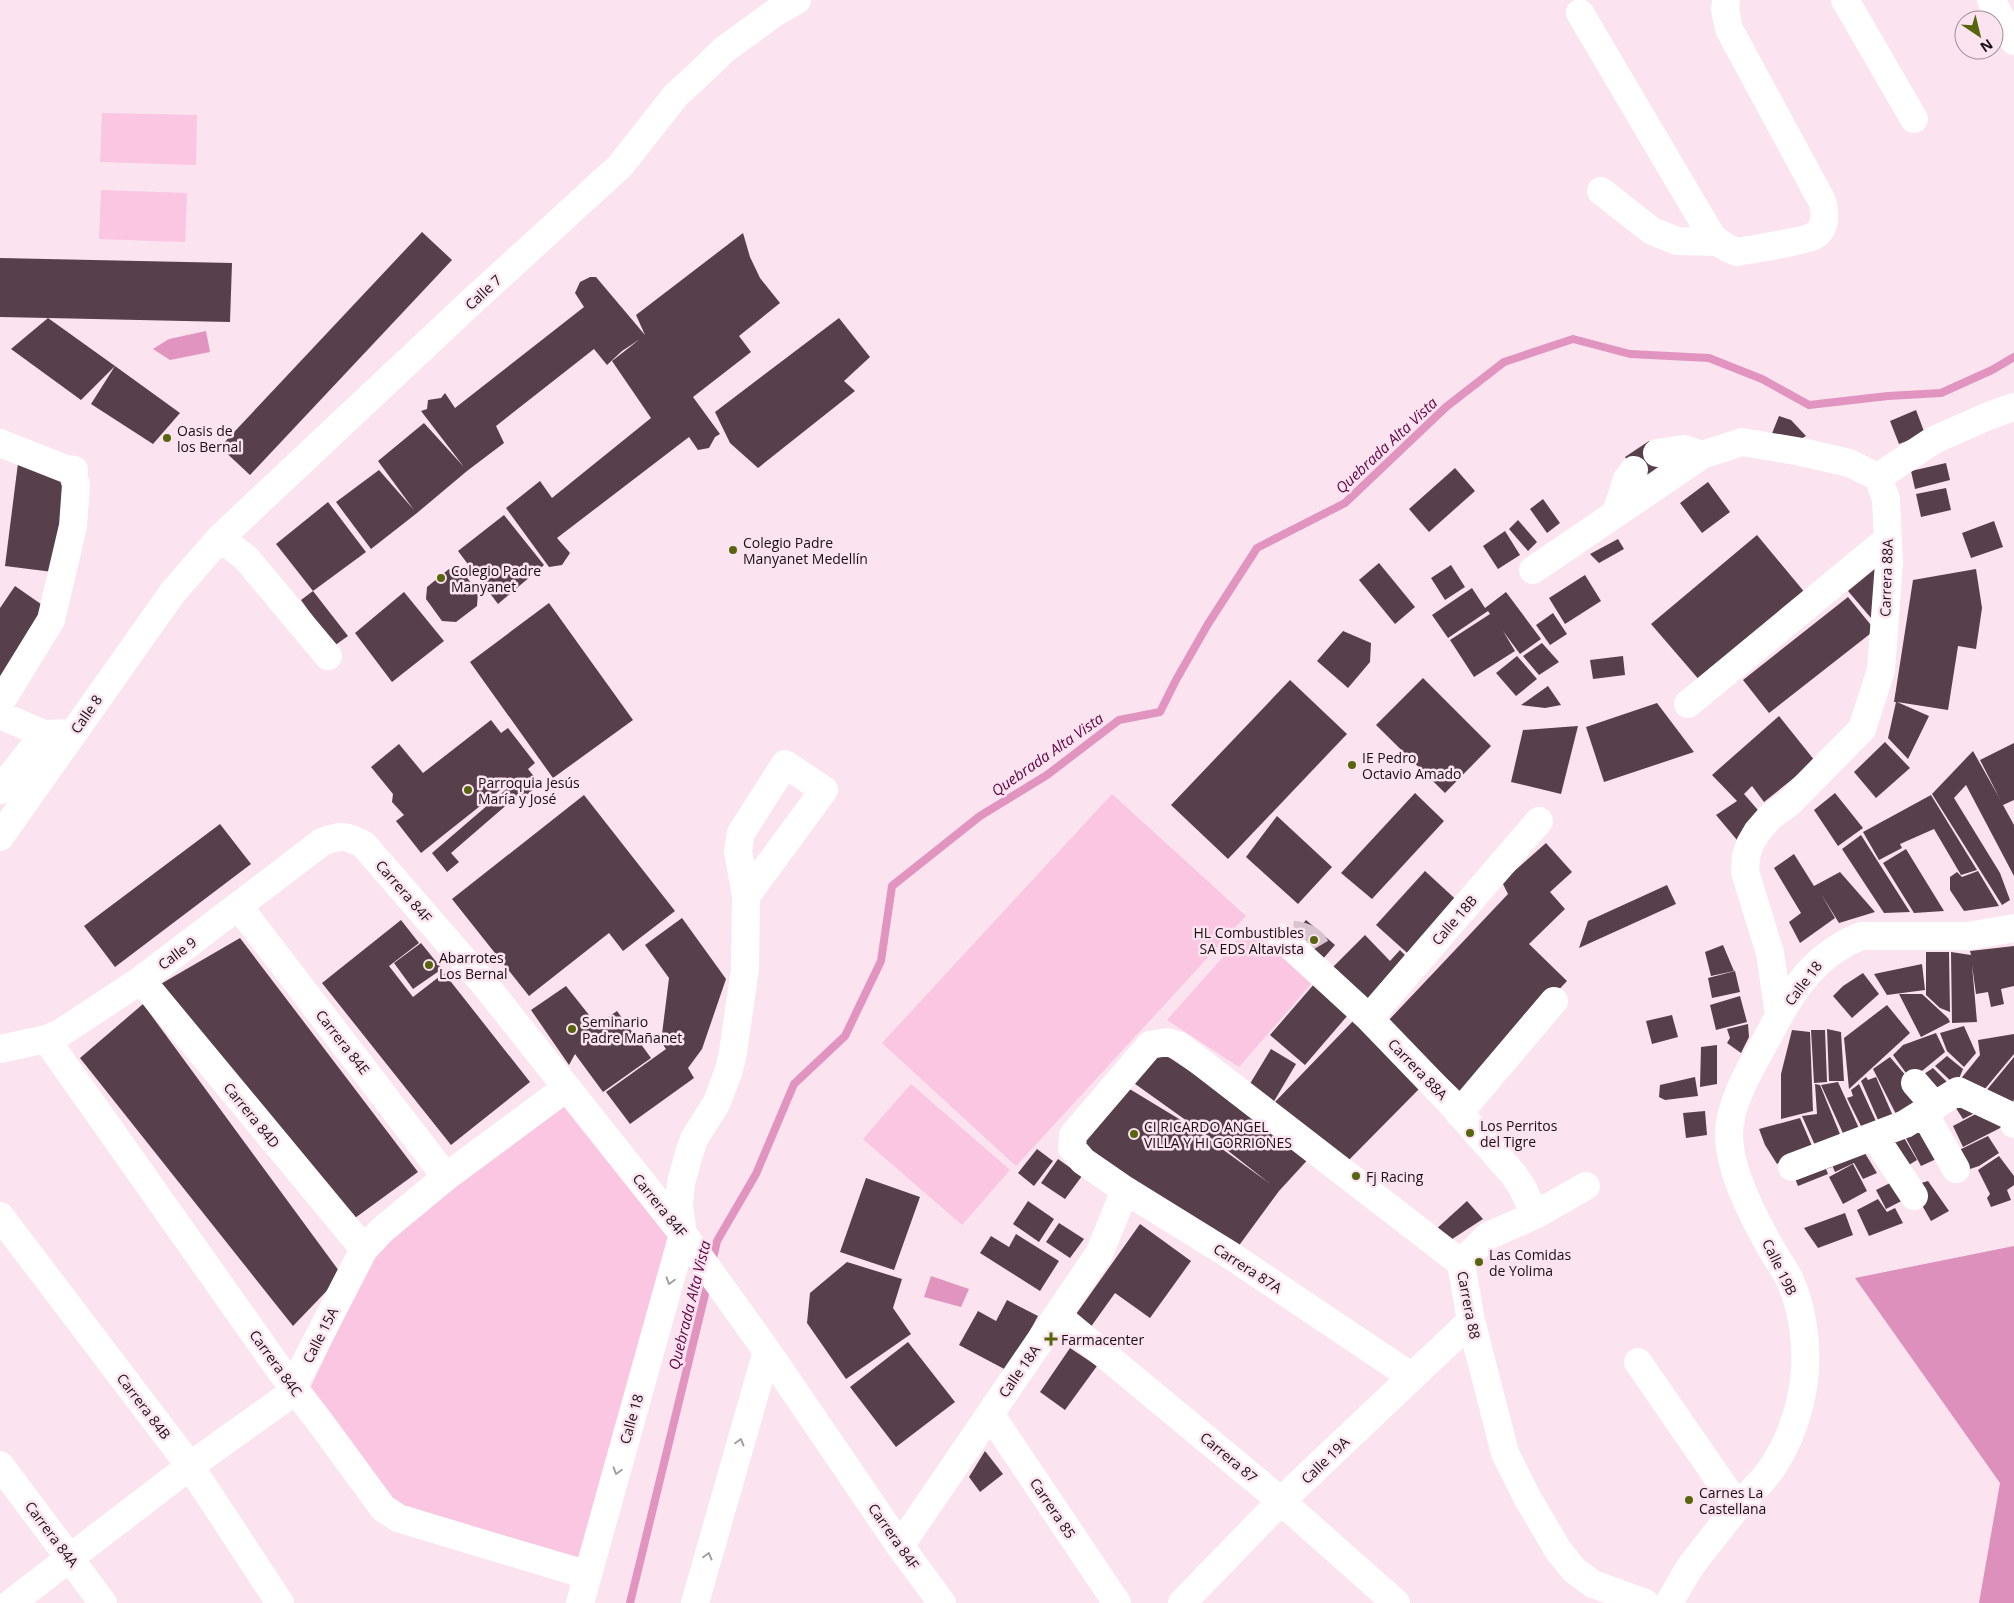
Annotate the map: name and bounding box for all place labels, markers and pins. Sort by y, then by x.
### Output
place label: Oasis de los Bernal [177,421,242,456]
marker: Oasis de los Bernal [161,432,173,444]
place label: Colegio Padre Manyanet Medellín [743,533,868,568]
marker: Colegio Padre Manyanet Medellín [727,544,739,556]
place label: Colegio Padre Manyanet [451,561,541,596]
marker: Colegio Padre Manyanet [435,572,447,584]
place label: IE Pedro Octavio Amado [1362,748,1462,783]
marker: IE Pedro Octavio Amado [1346,759,1358,771]
place label: Parroquia Jesús María y José [478,773,580,808]
marker: Parroquia Jesús María y José [462,784,474,796]
place label: HL Combustibles SA EDS Altavista [1194,923,1304,958]
marker: HL Combustibles SA EDS Altavista [1308,934,1320,946]
place label: Abarrotes Los Bernal [439,948,508,983]
marker: Abarrotes Los Bernal [423,959,435,971]
place label: Seminario Padre Mañanet [582,1012,682,1047]
marker: Seminario Padre Mañanet [566,1023,578,1035]
place label: Los Perritos del Tigre [1480,1116,1558,1151]
place label: CI RICARDO ANGEL VILLA Y HI GORRIONES [1144,1117,1292,1152]
marker: Los Perritos del Tigre [1464,1127,1476,1139]
marker: CI RICARDO ANGEL VILLA Y HI GORRIONES [1128,1128,1140,1140]
place label: Fj Racing [1366,1167,1424,1186]
marker: Fj Racing [1350,1170,1362,1182]
place label: Las Comidas de Yolima [1489,1245,1571,1280]
marker: Las Comidas de Yolima [1473,1256,1485,1268]
place label: Farmacenter [1061,1330,1144,1349]
marker: Farmacenter [1045,1333,1057,1345]
place label: Carnes La Castellana [1699,1483,1766,1518]
marker: Carnes La Castellana [1683,1494,1695,1506]

